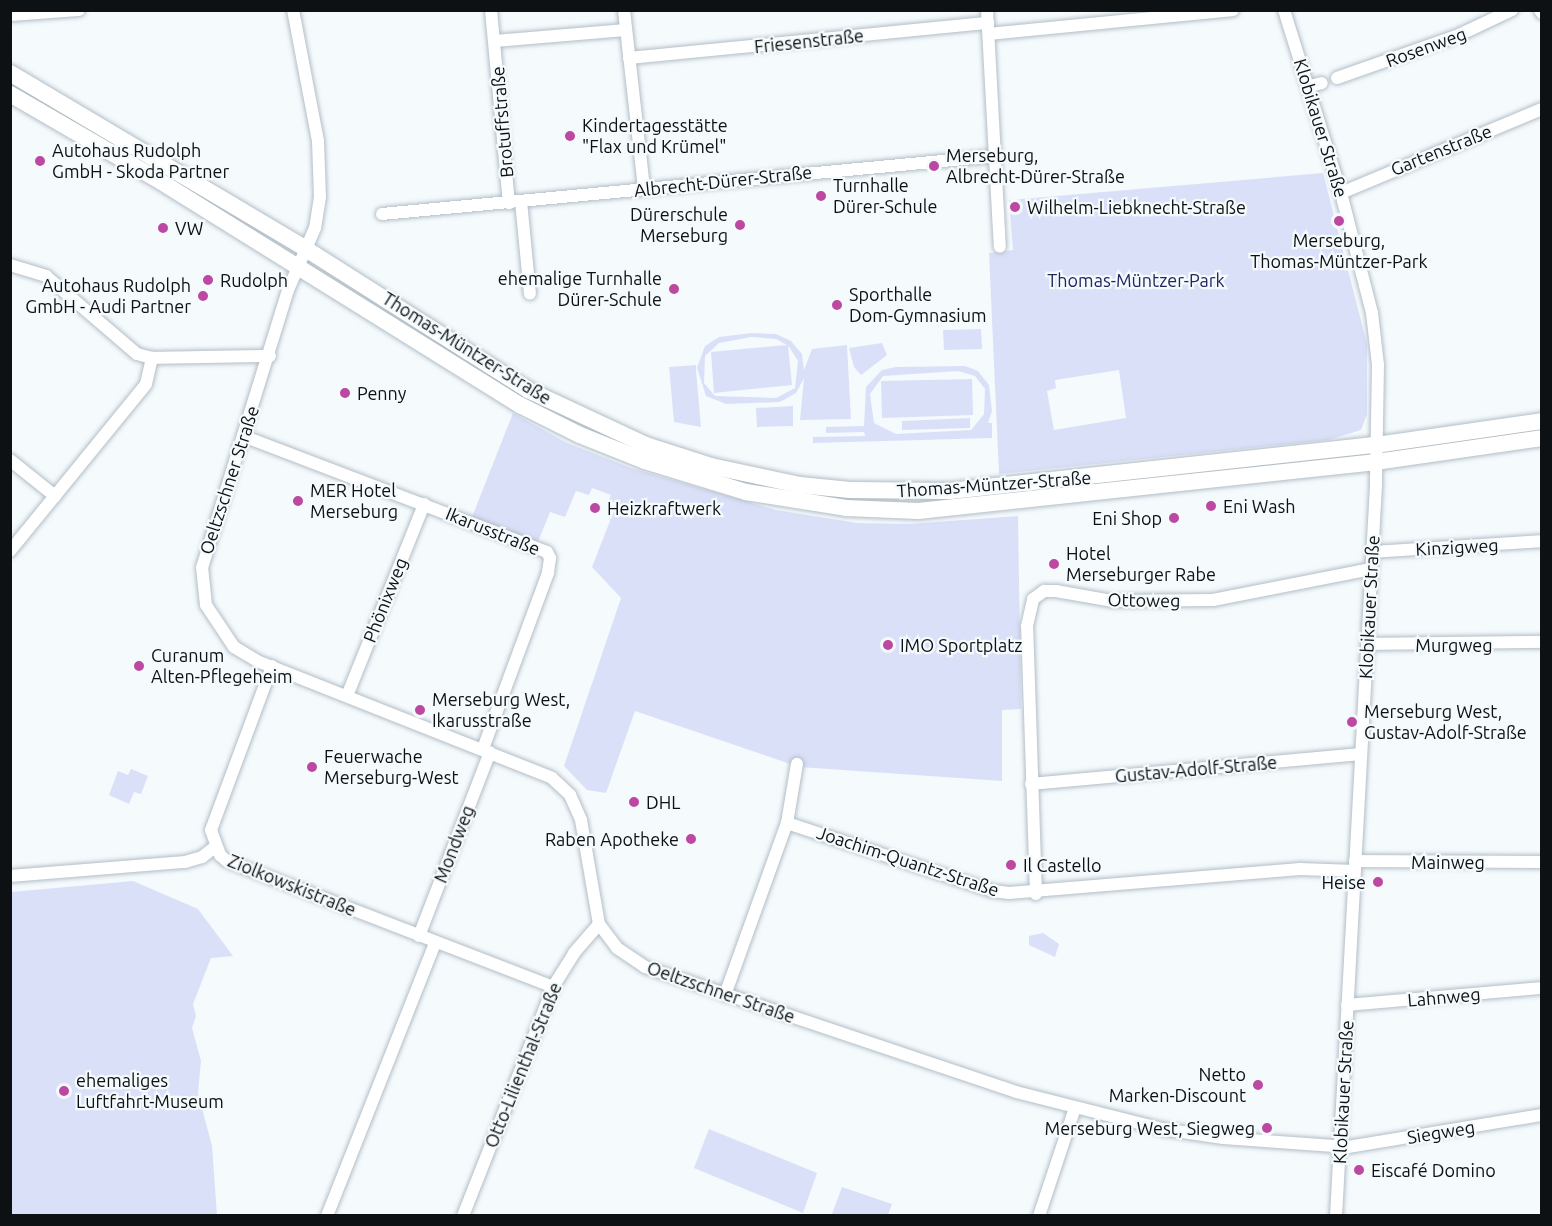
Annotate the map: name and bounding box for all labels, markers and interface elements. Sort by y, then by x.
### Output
street label: Rosenweg [1383,22,1469,72]
street label: Friesenstraße [753,25,865,57]
street label: Klobikauer Straße [1290,56,1352,200]
street label: Brotuffstraße [486,65,518,179]
place label: Kindertagesstätte "Flax und Krümel" [582,115,728,158]
street label: Gartenstraße [1387,120,1495,180]
marker: Kindertagesstätte "Flax und Krümel" [563,129,577,143]
place label: Autohaus Rudolph GmbH - Skoda Partner [52,140,229,182]
place label: Merseburg, Albrecht-Dürer-Straße [946,145,1125,188]
marker: Autohaus Rudolph GmbH - Skoda Partner [33,154,47,168]
marker: Merseburg, Albrecht-Dürer-Straße [927,159,941,173]
street label: Albrecht-Dürer-Straße [633,161,813,201]
place label: Turnhalle Dürer-Schule [833,175,937,218]
marker: Turnhalle Dürer-Schule [814,189,828,203]
place label: Wilhelm-Liebknecht-Straße [1027,196,1246,218]
marker: Wilhelm-Liebknecht-Straße [1008,200,1022,214]
place label: Dürerschule Merseburg [630,204,728,246]
marker: Merseburg, Thomas-Müntzer-Park [1332,214,1346,228]
place label: VW [175,217,203,239]
marker: Dürerschule Merseburg [733,218,747,232]
marker: VW [156,221,170,235]
place label: Merseburg, Thomas-Müntzer-Park [1250,230,1428,272]
place label: ehemalige Turnhalle Dürer-Schule [498,268,662,310]
place label: Rudolph [220,269,288,291]
park label: Thomas-Müntzer-Park [1047,269,1225,291]
marker: Rudolph [201,273,215,287]
place label: Autohaus Rudolph GmbH - Audi Partner [25,275,191,318]
marker: ehemalige Turnhalle Dürer-Schule [667,282,681,296]
place label: Sporthalle Dom-Gymnasium [849,284,987,326]
street label: Thomas-Müntzer-Straße [379,287,555,409]
marker: Autohaus Rudolph GmbH - Audi Partner [196,289,210,303]
marker: Sporthalle Dom-Gymnasium [830,298,844,312]
place label: Penny [357,382,406,404]
marker: Penny [338,386,352,400]
street label: Oeltzschner Straße [195,403,263,557]
street label: Thomas-Müntzer-Straße [896,466,1092,502]
place label: MER Hotel Merseburg [310,480,398,522]
marker: MER Hotel Merseburg [291,494,305,508]
place label: Eni Wash [1223,495,1296,517]
place label: Heizkraftwerk [607,497,721,519]
marker: Eni Wash [1204,499,1218,513]
marker: Heizkraftwerk [588,501,602,515]
street label: Ikarusstraße [443,502,543,560]
place label: Eni Shop [1092,507,1162,529]
marker: Eni Shop [1167,511,1181,525]
street label: Kinzigweg [1415,534,1499,560]
street label: Klobikauer Straße [1354,535,1384,679]
place label: Hotel Merseburger Rabe [1066,543,1216,586]
street label: Phönixweg [358,554,412,646]
marker: Hotel Merseburger Rabe [1047,557,1061,571]
street label: Ottoweg [1107,589,1181,611]
place label: IMO Sportplatz [900,634,1023,656]
street label: Murgweg [1415,634,1493,656]
marker: IMO Sportplatz [881,638,895,652]
place label: Curanum Alten-Pflegeheim [151,645,293,688]
marker: Curanum Alten-Pflegeheim [132,659,146,673]
place label: Merseburg West, Ikarusstraße [432,689,570,732]
place label: Merseburg West, Gustav-Adolf-Straße [1364,701,1527,744]
marker: Merseburg West, Ikarusstraße [413,703,427,717]
marker: Merseburg West, Gustav-Adolf-Straße [1345,715,1359,729]
place label: Feuerwache Merseburg-West [324,746,459,789]
street label: Gustav-Adolf-Straße [1114,751,1278,787]
marker: Feuerwache Merseburg-West [305,760,319,774]
place label: DHL [646,791,680,813]
marker: DHL [627,795,641,809]
street label: Mondweg [429,802,479,886]
street label: Joachim-Quantz-Straße [814,821,1002,901]
place label: Raben Apotheke [545,828,679,850]
marker: Raben Apotheke [684,832,698,846]
street label: Ziolkowskistraße [225,849,359,921]
street label: Mainweg [1411,851,1485,873]
place label: Il Castello [1023,854,1101,876]
marker: Il Castello [1004,858,1018,872]
place label: Heise [1321,871,1366,893]
marker: Heise [1371,875,1385,889]
street label: Oeltzschner Straße [644,957,798,1027]
street label: Otto-Lilienthal-Straße [480,979,566,1151]
street label: Lahnweg [1407,983,1481,1011]
street label: Klobikauer Straße [1328,1020,1358,1164]
place label: Netto Marken-Discount [1109,1064,1246,1106]
place label: ehemaliges Luftfahrt-Museum [76,1070,224,1112]
marker: Netto Marken-Discount [1251,1078,1265,1092]
marker: ehemaliges Luftfahrt-Museum [57,1084,71,1098]
street label: Siegweg [1406,1116,1476,1148]
place label: Merseburg West, Siegweg [1044,1117,1255,1139]
marker: Merseburg West, Siegweg [1260,1121,1274,1135]
place label: Eiscafé Domino [1371,1159,1496,1181]
marker: Eiscafé Domino [1352,1163,1366,1177]

